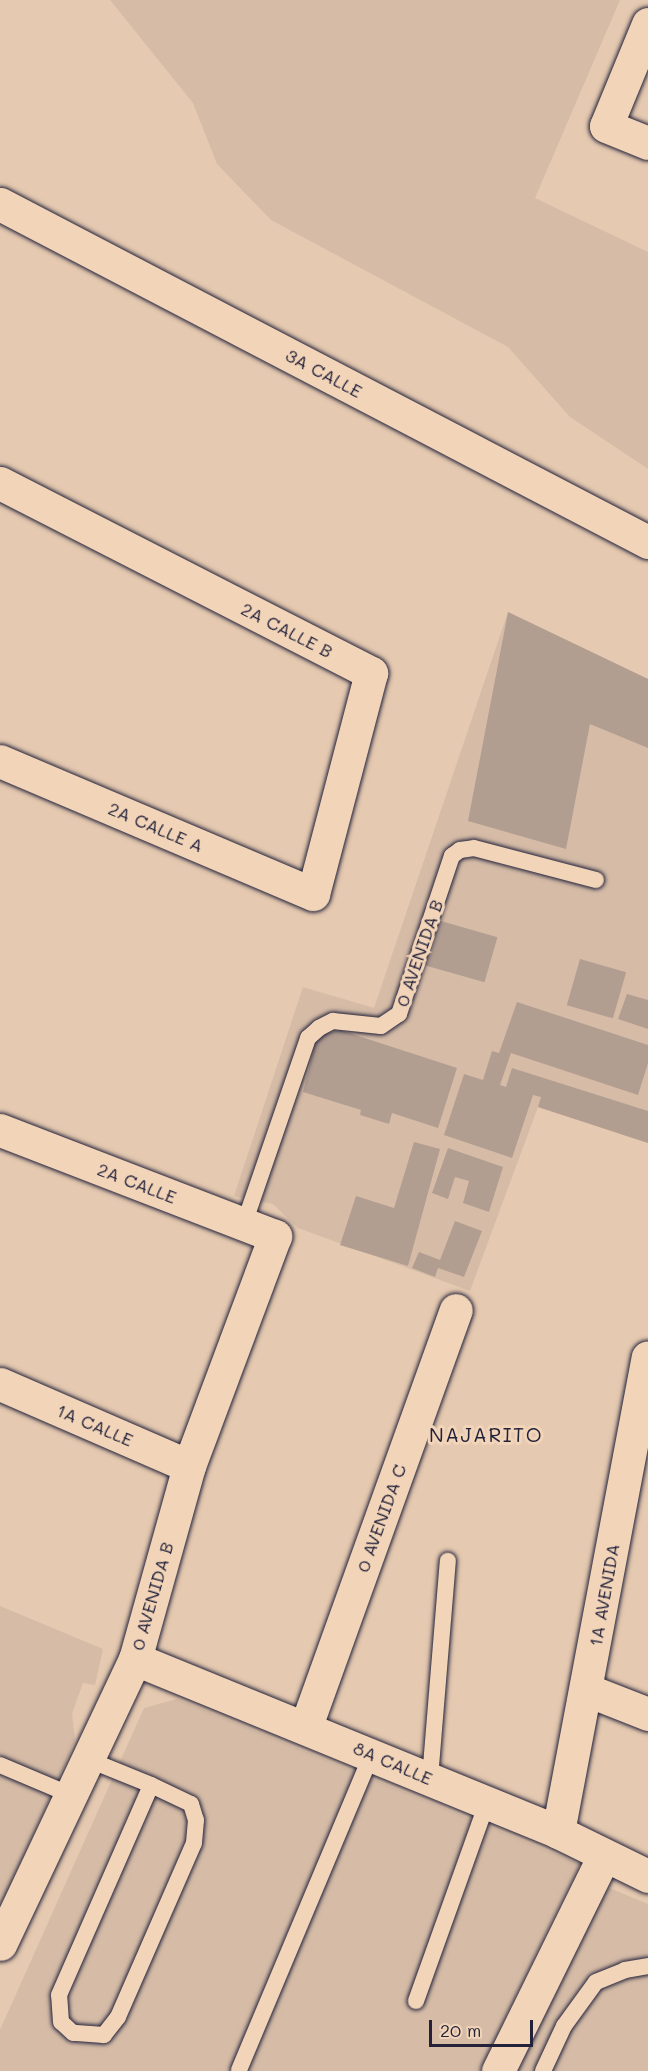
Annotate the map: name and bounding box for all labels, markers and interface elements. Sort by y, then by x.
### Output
street label: 3A CALLE [282,344,366,402]
street label: 2A CALLE B [238,598,336,662]
street label: 2A CALLE A [105,797,207,857]
street label: 0 AVENIDA B [391,897,447,1009]
street label: 2A CALLE [94,1158,180,1208]
street label: 1A CALLE [54,1399,136,1451]
district label: NAJARITO [429,1422,543,1446]
street label: 0 AVENIDA C [352,1461,410,1575]
street label: 0 AVENIDA B [126,1539,178,1653]
street label: 1A AVENIDA [584,1542,624,1648]
street label: 8A CALLE [350,1737,436,1789]
scale bar [432,2008,536,2046]
text: 20 m [440,2018,481,2042]

